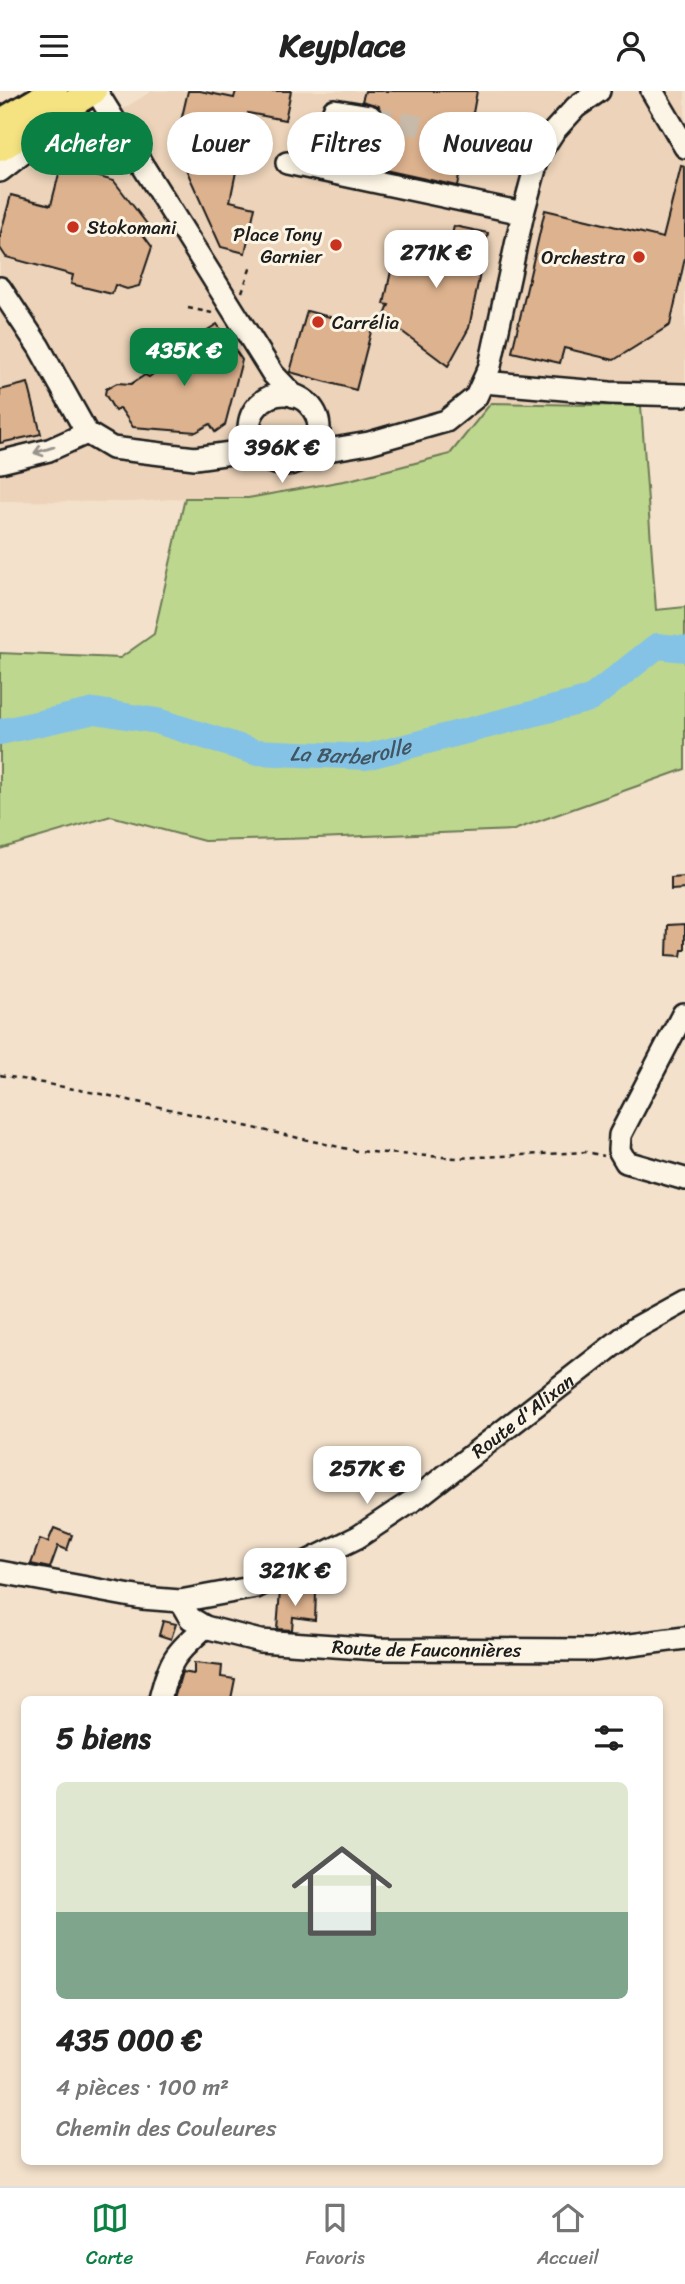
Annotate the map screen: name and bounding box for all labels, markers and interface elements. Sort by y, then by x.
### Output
text: Keyplace [280,17,405,74]
icon: menu [35,27,73,65]
icon: person [612,27,650,65]
chip: Acheter [21,112,153,175]
chip: Louer [167,112,273,175]
chip: Filtres [287,112,405,175]
chip: Nouveau [419,112,557,175]
place label: Stokomani [87,211,177,244]
place label: Place Tony Garnier [233,218,323,273]
marker: Stokomani [65,219,81,235]
pin: 271K € [379,231,493,290]
text: 271K € [400,232,472,273]
marker: Place Tony Garnier [328,237,344,253]
place label: Orchestra [541,241,625,274]
marker: Orchestra [631,249,647,265]
place label: Carrélia [332,306,399,339]
marker: Carrélia [310,314,326,330]
pin: 435K € [127,329,241,388]
text: 435K € [146,330,222,371]
pin: 396K € [225,425,339,485]
text: 396K € [244,427,320,468]
one-way arrow [34,445,56,458]
water label: La Barberolle [289,727,417,776]
street label: Route d'Alixan [464,1365,582,1467]
pin: 257K € [310,1447,424,1506]
text: 257K € [329,1448,405,1489]
pin: 321K € [238,1549,352,1608]
text: 321K € [259,1550,331,1591]
street label: Route de Fauconnières [331,1629,522,1666]
text: 5 biens [56,1711,151,1765]
icon: filters [590,1719,628,1757]
icon: home [279,1828,405,1954]
text: 435 000 € [56,2013,202,2067]
text: 4 pièces · 100 m² [56,2067,229,2108]
text: Chemin des Couleures [56,2108,277,2149]
tab: Carte [86,2199,133,2274]
tab: Favoris [306,2199,365,2274]
tab: Accueil [537,2199,599,2274]

